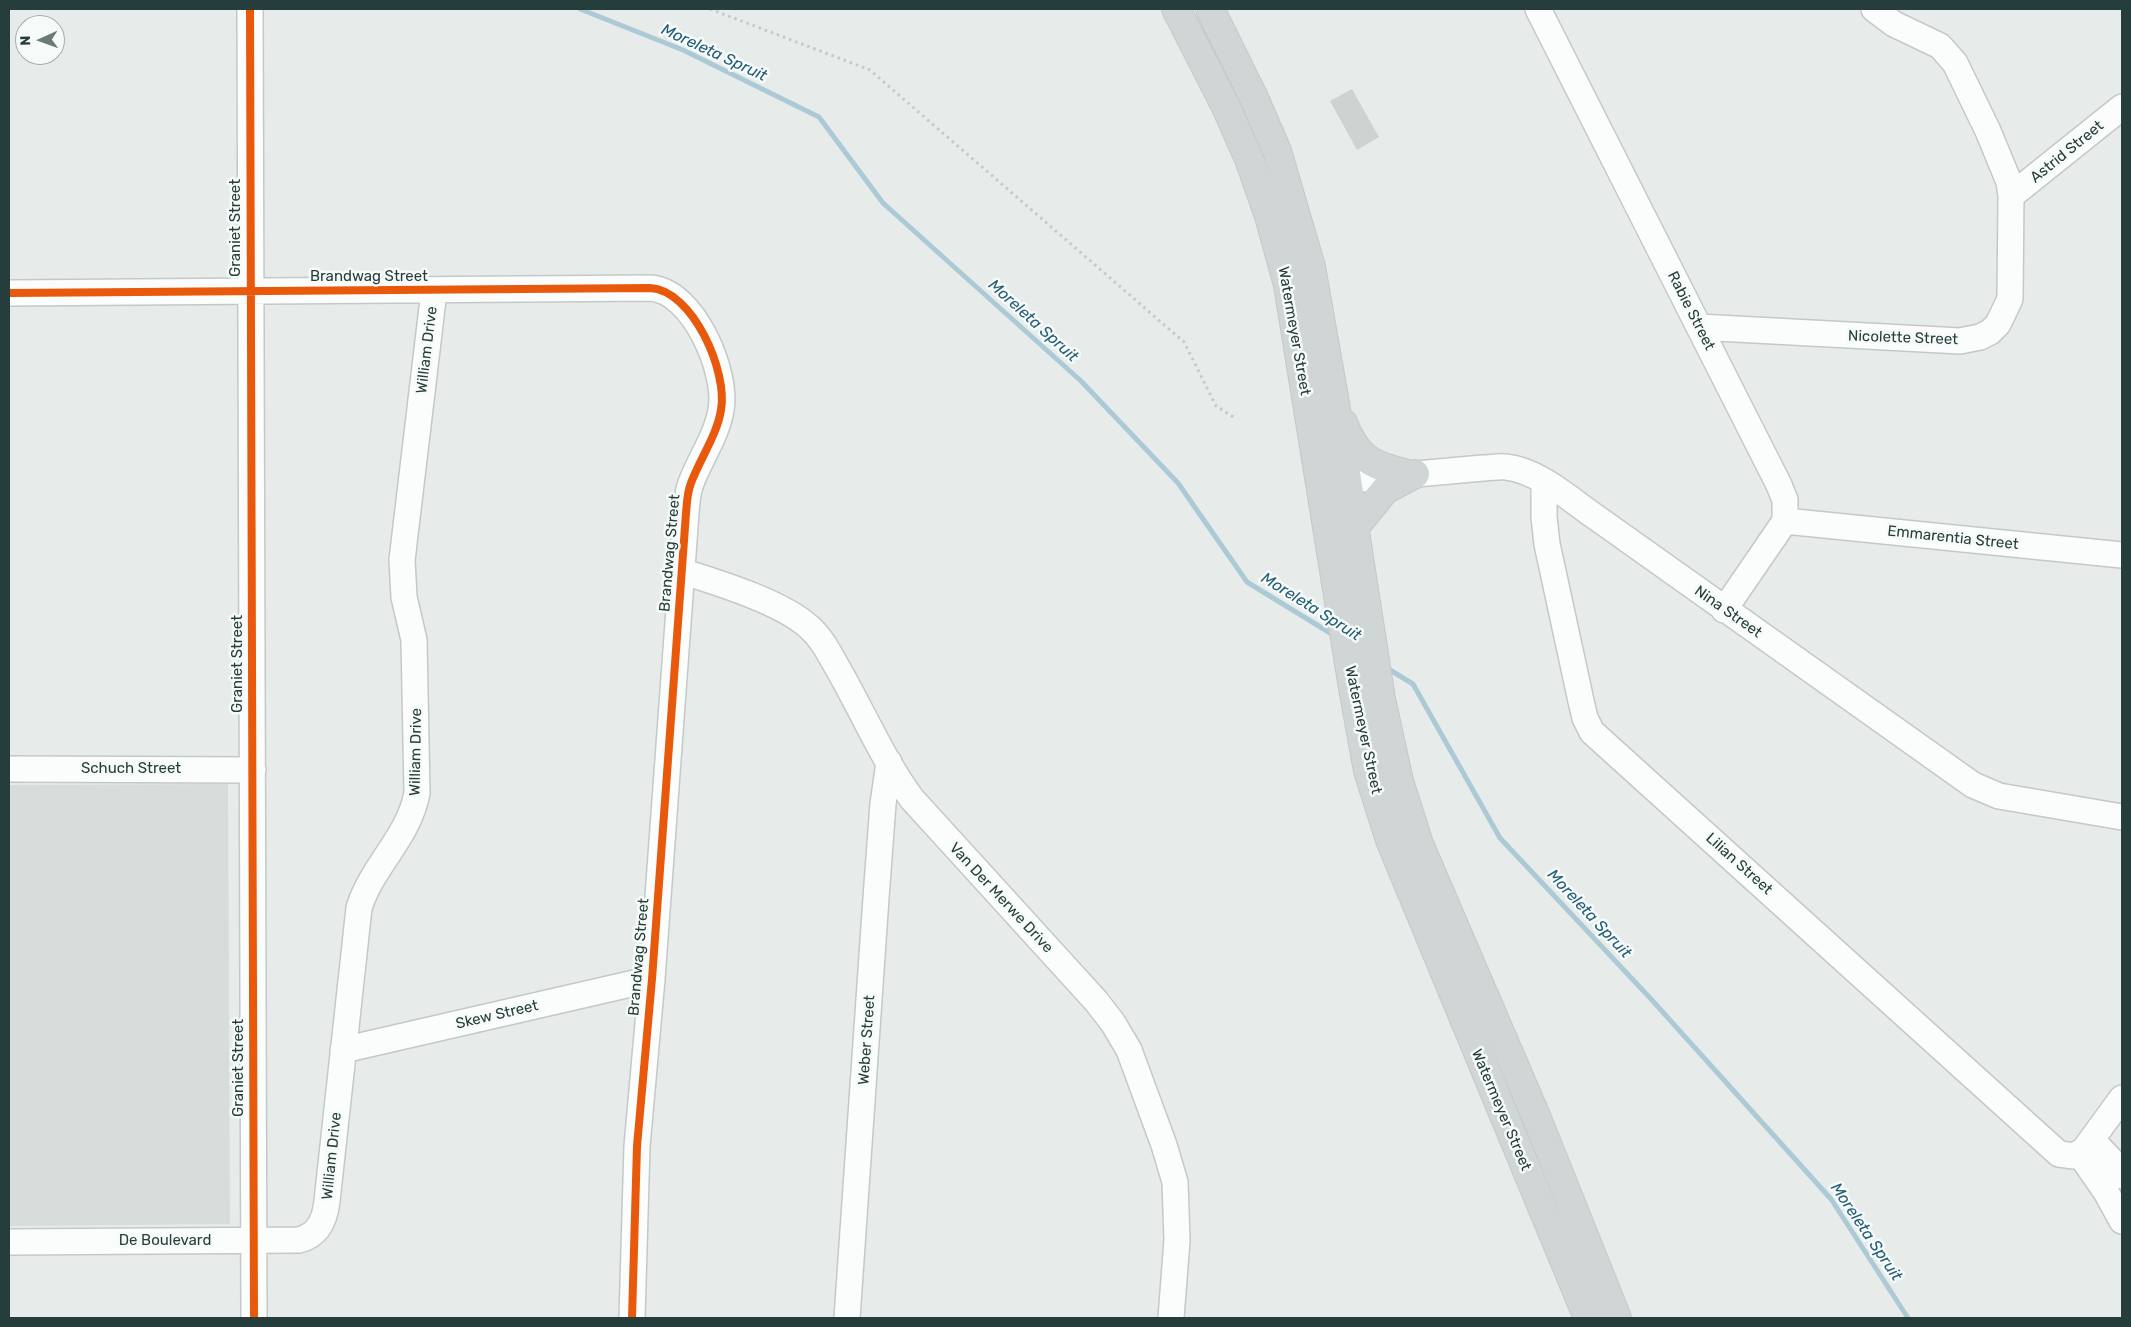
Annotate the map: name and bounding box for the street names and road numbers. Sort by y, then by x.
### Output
street label: Astrid Street [2027,117,2107,187]
street label: Graniet Street [227,179,245,277]
street label: Watermeyer Street [1274,265,1314,397]
street label: Brandwag Street [310,268,428,286]
street label: Rabie Street [1663,269,1719,353]
street label: William Drive [413,305,441,395]
street label: Nicolette Street [1848,327,1958,349]
street label: Brandwag Street [656,493,684,613]
street label: Emmarentia Street [1887,522,2019,554]
street label: Nina Street [1691,582,1765,642]
street label: Graniet Street [229,615,247,713]
street label: Watermeyer Street [1341,664,1385,796]
street label: William Drive [406,708,426,796]
street label: Schuch Street [81,760,181,778]
street label: Lilian Street [1702,829,1776,899]
street label: Van Der Merwe Drive [945,839,1057,957]
street label: Brandwag Street [625,897,653,1017]
street label: Weber Street [855,994,879,1086]
street label: Skew Street [454,997,540,1033]
street label: Graniet Street [230,1019,248,1117]
street label: Watermeyer Street [1467,1046,1535,1174]
street label: William Drive [318,1111,346,1201]
street label: De Boulevard [119,1232,211,1250]

